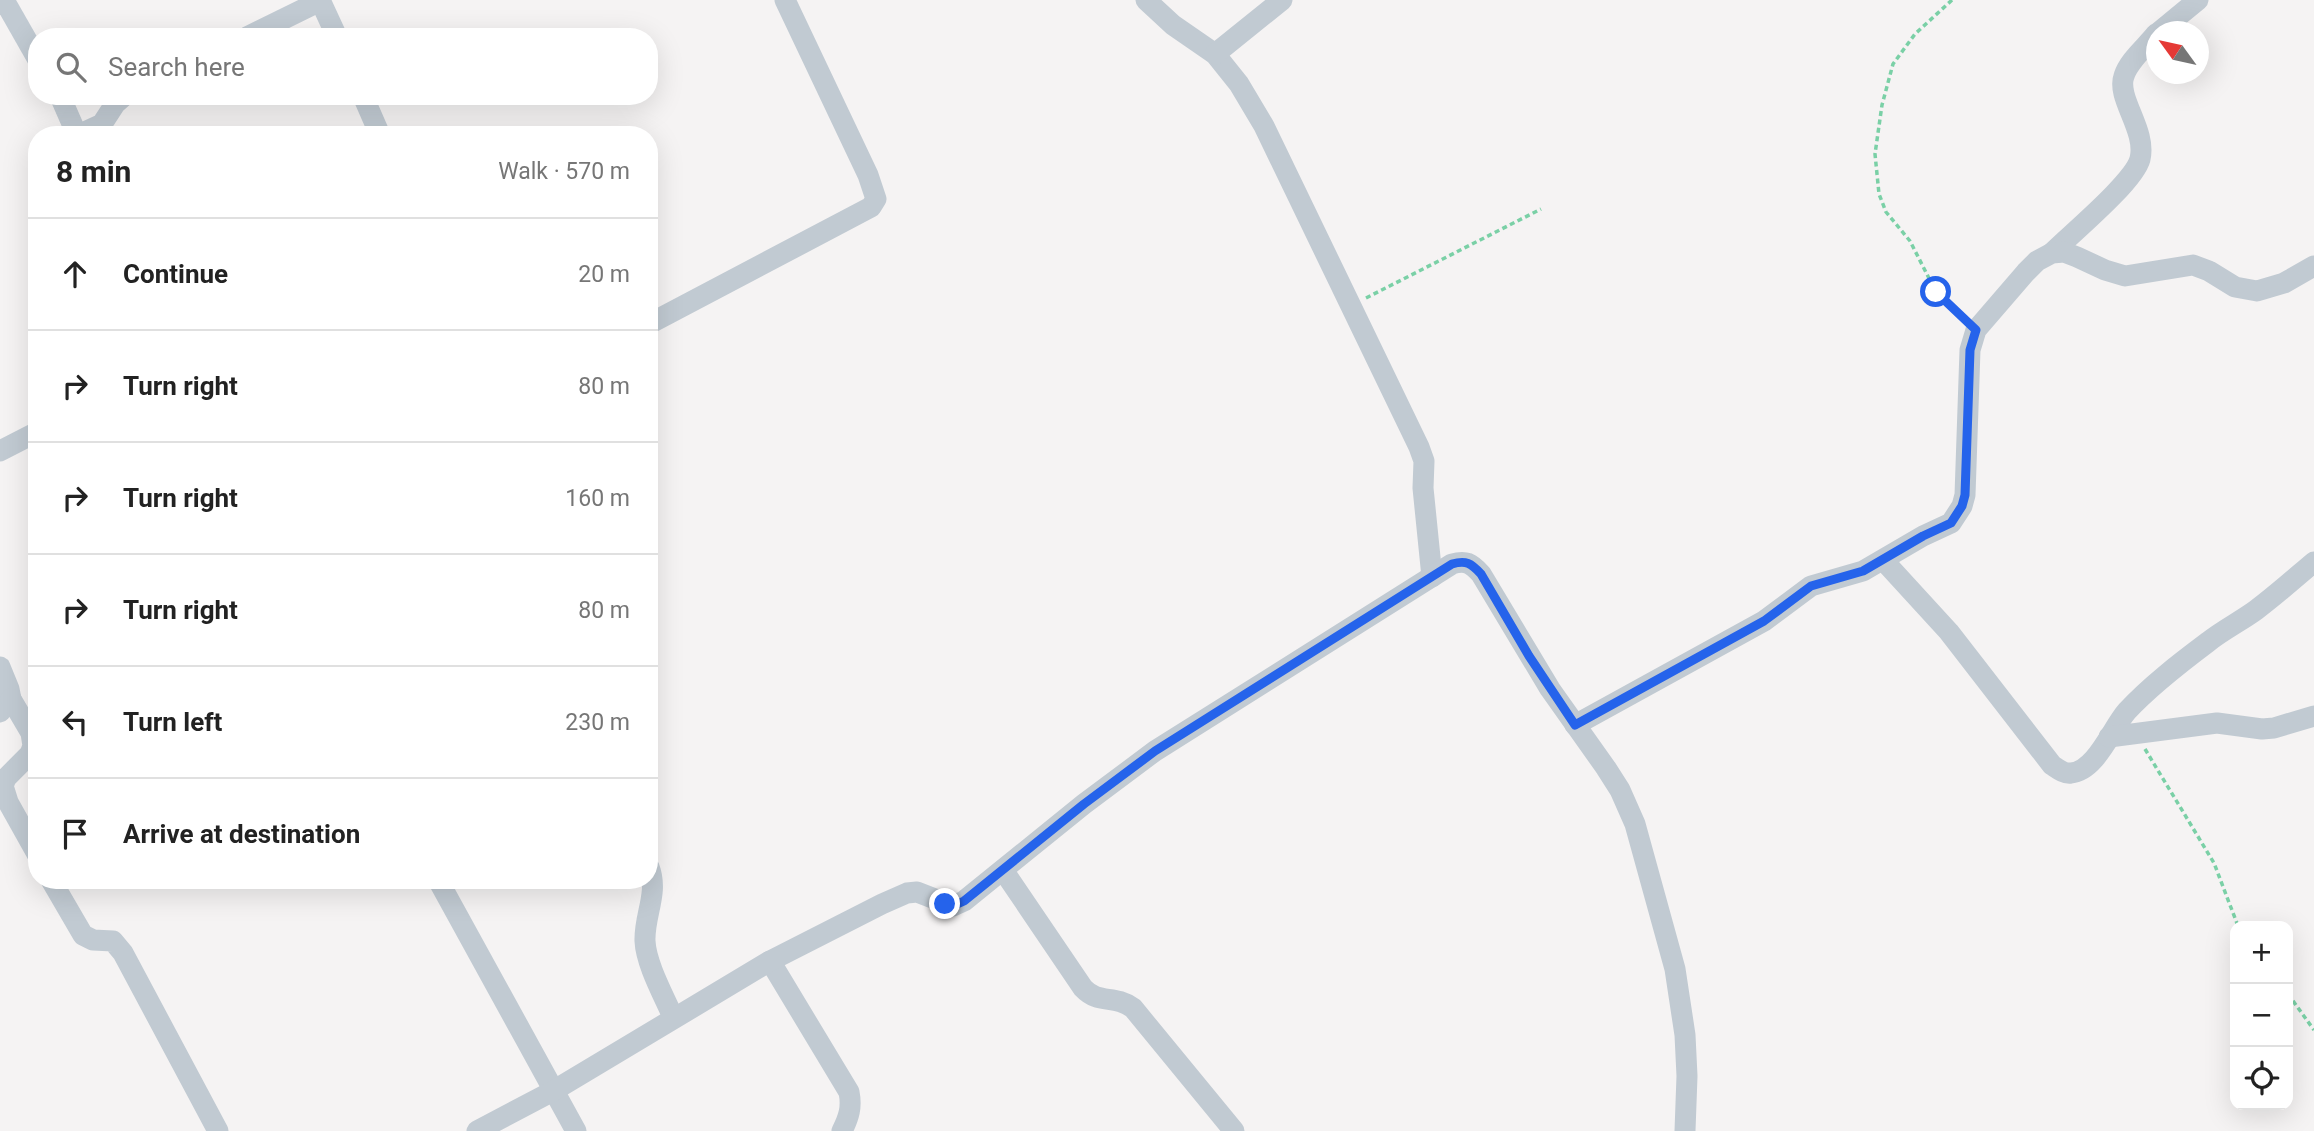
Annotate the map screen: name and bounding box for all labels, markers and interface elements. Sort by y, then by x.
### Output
north arrow [2146,21,2209,84]
search box [28,28,658,105]
icon: search [52,48,90,86]
text: Search here [108,52,245,82]
text: 8 min [56,154,131,189]
text: Walk · 570 m [498,158,630,185]
icon: ahead [56,255,94,293]
text: Continue [123,259,228,289]
text: 20 m [578,261,630,288]
route start [1920,276,1951,307]
icon: right [56,367,94,405]
text: Turn right [123,371,238,401]
text: 80 m [578,373,630,400]
icon: right [56,479,94,517]
text: Turn right [123,483,238,513]
text: 160 m [565,485,630,512]
icon: right [56,591,94,629]
text: Turn right [123,595,238,625]
text: 80 m [578,597,630,624]
icon: left [56,703,94,741]
text: Turn left [123,707,222,737]
text: 230 m [565,709,630,736]
icon: arrive [56,815,94,853]
text: Arrive at destination [123,819,360,849]
route end [929,888,960,919]
map controls [2230,921,2293,1110]
button: + [2230,921,2293,984]
button: − [2230,984,2293,1047]
button: locate [2230,1047,2293,1110]

